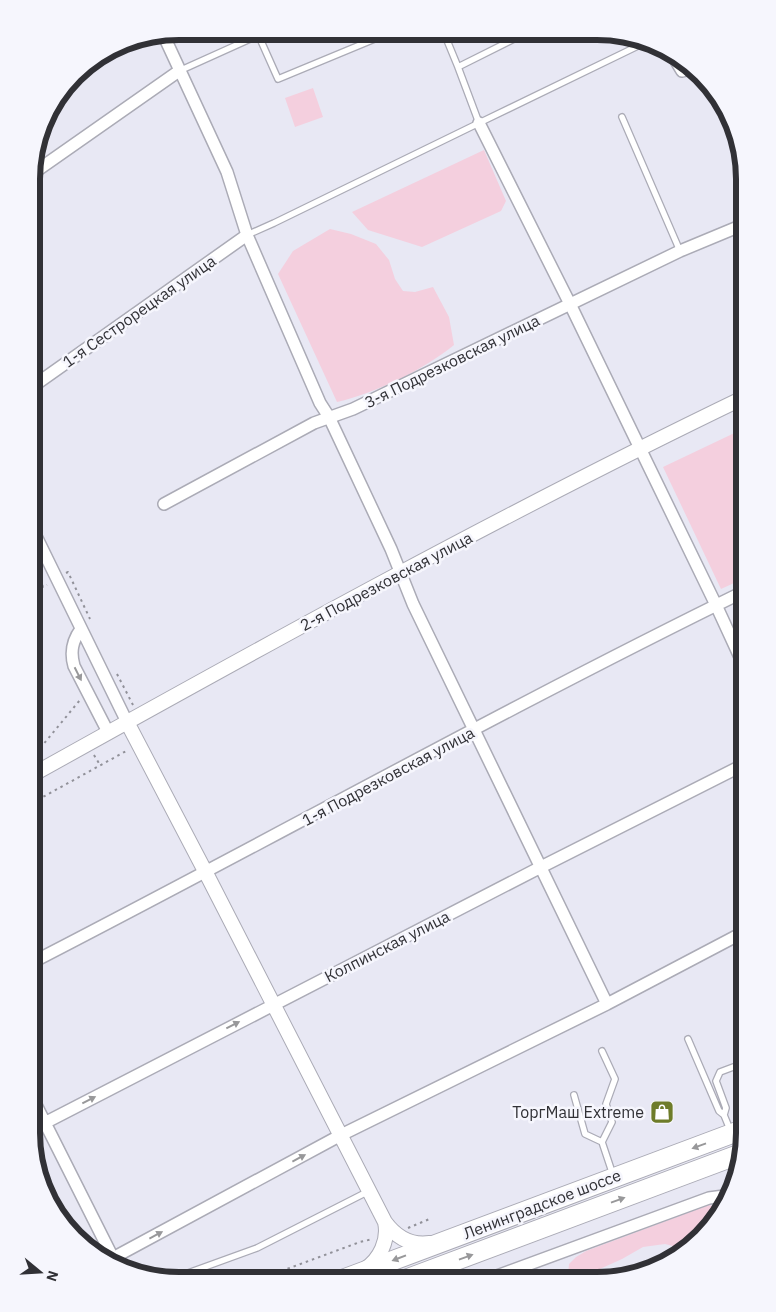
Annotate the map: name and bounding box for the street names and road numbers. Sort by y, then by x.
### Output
street label: 1-я Сестрорецкая улица [59,250,220,372]
street label: 3-я Подрезковская улица [361,310,543,412]
street label: 2-я Подрезковская улица [296,527,476,635]
street label: 1-я Подрезковская улица [298,722,478,830]
street label: Колпинская улица [321,906,453,986]
street label: Ленинградское шоссе [460,1165,624,1243]

